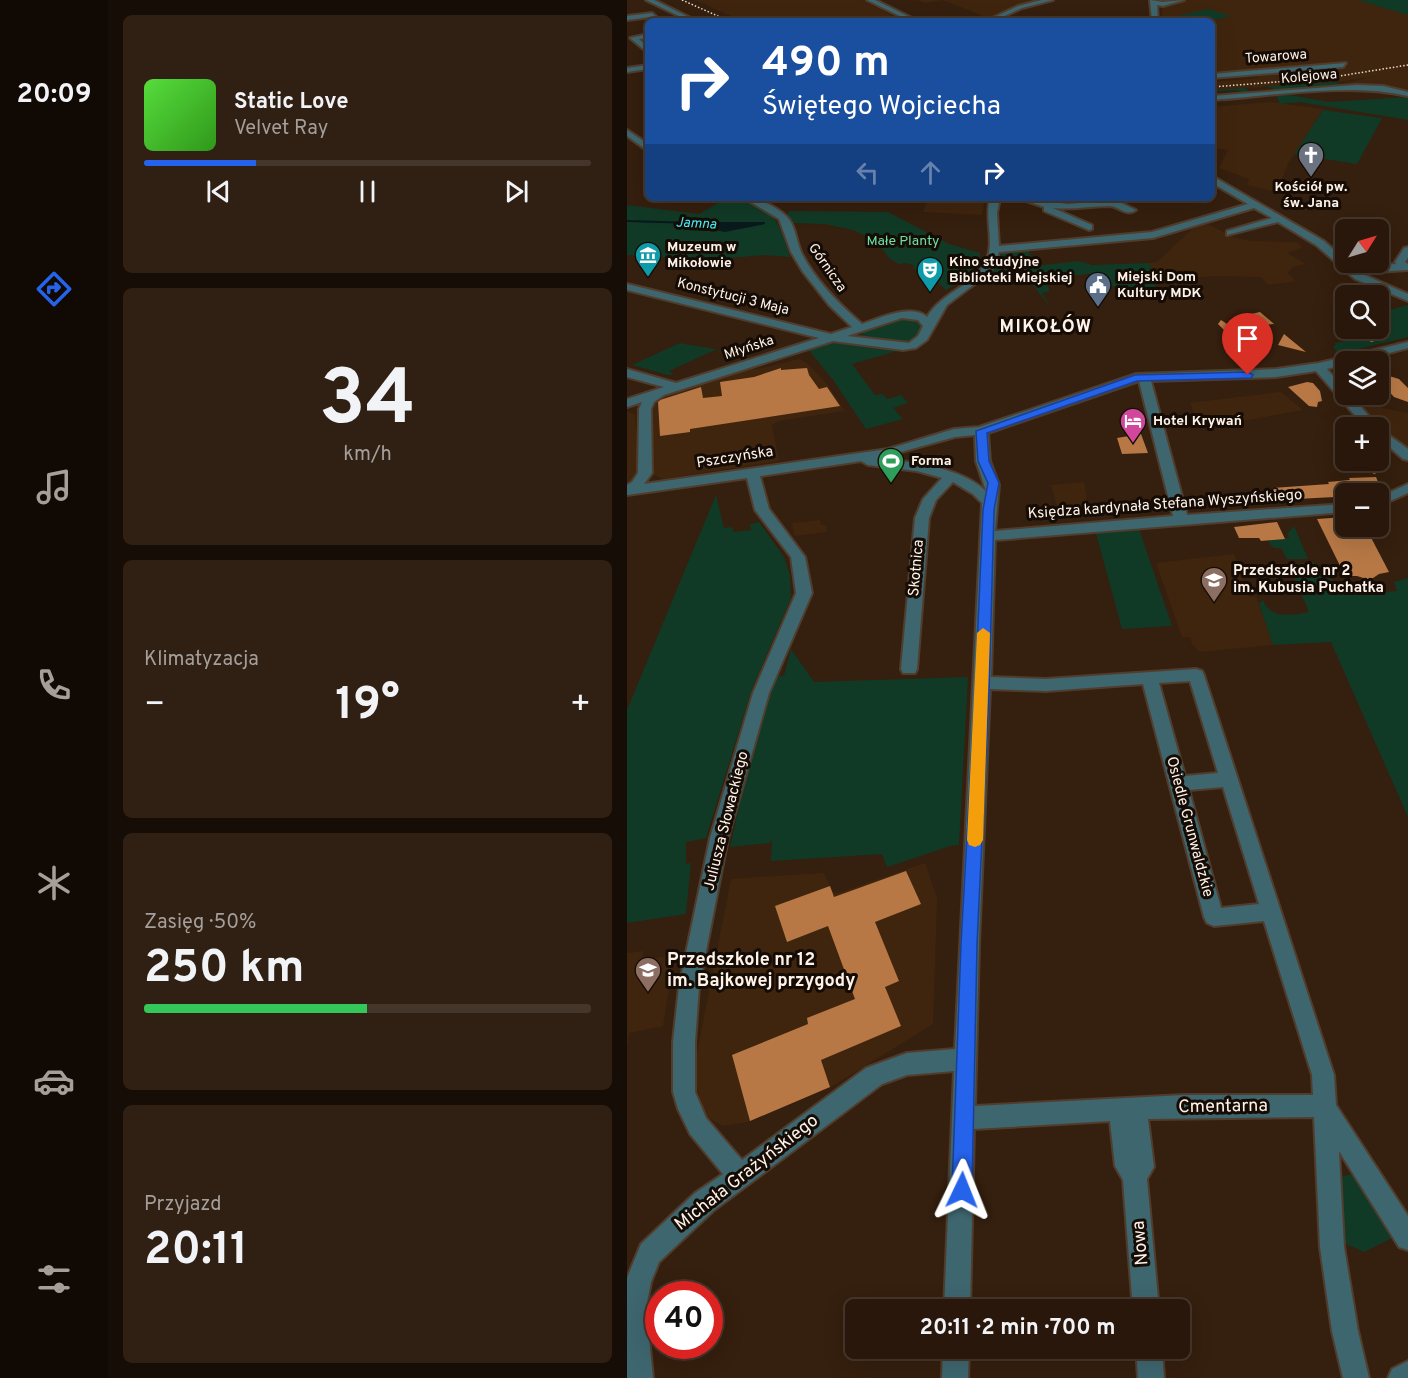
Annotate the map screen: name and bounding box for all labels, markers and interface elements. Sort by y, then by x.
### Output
text: 490 m [762,38,890,91]
icon: right [663,42,741,120]
street label: Towarowa [1244,46,1308,68]
street label: Kolejowa [1280,66,1338,88]
text: 20:09 [16,78,92,112]
text: Static Love [234,89,348,116]
text: Świętego Wojciecha [762,90,1001,124]
text: Velvet Ray [234,116,328,142]
church icon: Kościół pw. św. Jana [1296,140,1326,178]
icon: left [851,156,884,189]
icon: ahead [914,156,947,189]
icon: right [977,156,1010,189]
icon: previous [202,175,235,208]
icon: pause [351,175,384,208]
icon: next [500,175,533,208]
place label: Kościół pw. św. Jana [1274,179,1348,212]
water label: Jamna [675,214,718,234]
north arrow [1335,219,1389,273]
map controls [1335,219,1389,537]
park label: Małe Planty [867,233,939,250]
place label: Muzeum w Mikołowie [667,239,736,272]
museum icon: Muzeum w Mikołowie [633,240,663,278]
street label: Górnicza [804,240,850,296]
place label: Kino studyjne Biblioteki Miejskiej [949,254,1073,287]
theatre icon: Kino studyjne Biblioteki Miejskiej [915,255,945,293]
icon: directions [33,268,75,310]
place label: Miejski Dom Kultury MDK [1117,269,1202,302]
public building icon: Miejski Dom Kultury MDK [1083,270,1113,308]
street label: Konstytucji 3 Maja [675,275,791,319]
button: search [1335,285,1389,339]
pin [1222,313,1273,375]
district label: MIKOŁÓW [999,314,1093,339]
icon: arrive [1231,322,1264,355]
street label: Młyńska [722,332,776,364]
button: layers [1335,351,1389,405]
text: 34 [319,353,416,452]
hotel icon: Hotel Krywań [1118,406,1148,444]
place label: Hotel Krywań [1153,413,1242,430]
button: + [1335,417,1389,471]
text: km/h [343,442,392,468]
street label: Pszczyńska [695,443,775,473]
sports icon: Forma [876,446,906,484]
place label: Forma [911,453,952,470]
icon: music [33,466,75,508]
button: − [1335,483,1389,537]
street label: Księdza kardynała Stefana Wyszyńskiego [1027,486,1303,524]
street label: Skotnica [905,539,929,597]
place label: Przedszkole nr 2 im. Kubusia Puchatka [1233,562,1384,598]
school or university icon: Przedszkole nr 2 im. Kubusia Puchatka [1199,565,1229,603]
text: Klimatyzacja [144,647,259,673]
icon: phone [33,664,75,706]
text: 19° [335,678,400,735]
text: − [144,685,165,727]
text: + [570,685,591,727]
street label: Juliusza Słowackiego [700,749,754,893]
street label: Osiedle Grunwaldzkie [1161,755,1217,899]
icon: climate [33,862,75,904]
text: Zasięg · 50% [144,910,256,936]
text: 250 km [144,941,304,998]
place label: Przedszkole nr 12 im. Bajkowej przygody [667,949,855,993]
school or university icon: Przedszkole nr 12 im. Bajkowej przygody [633,955,663,993]
icon: car [33,1060,75,1102]
street label: Cmentarna [1178,1095,1268,1119]
street label: Michała Grażyńskiego [671,1110,823,1236]
position arrow [930,1158,994,1222]
text: Przyjazd [144,1192,221,1218]
street label: Nowa [1128,1220,1154,1266]
text: 20:11 [144,1223,248,1280]
icon: filters [33,1258,75,1300]
speed limit sign: 40 [645,1281,723,1359]
text: 20:11 · 2 min · 700 m [919,1315,1116,1342]

